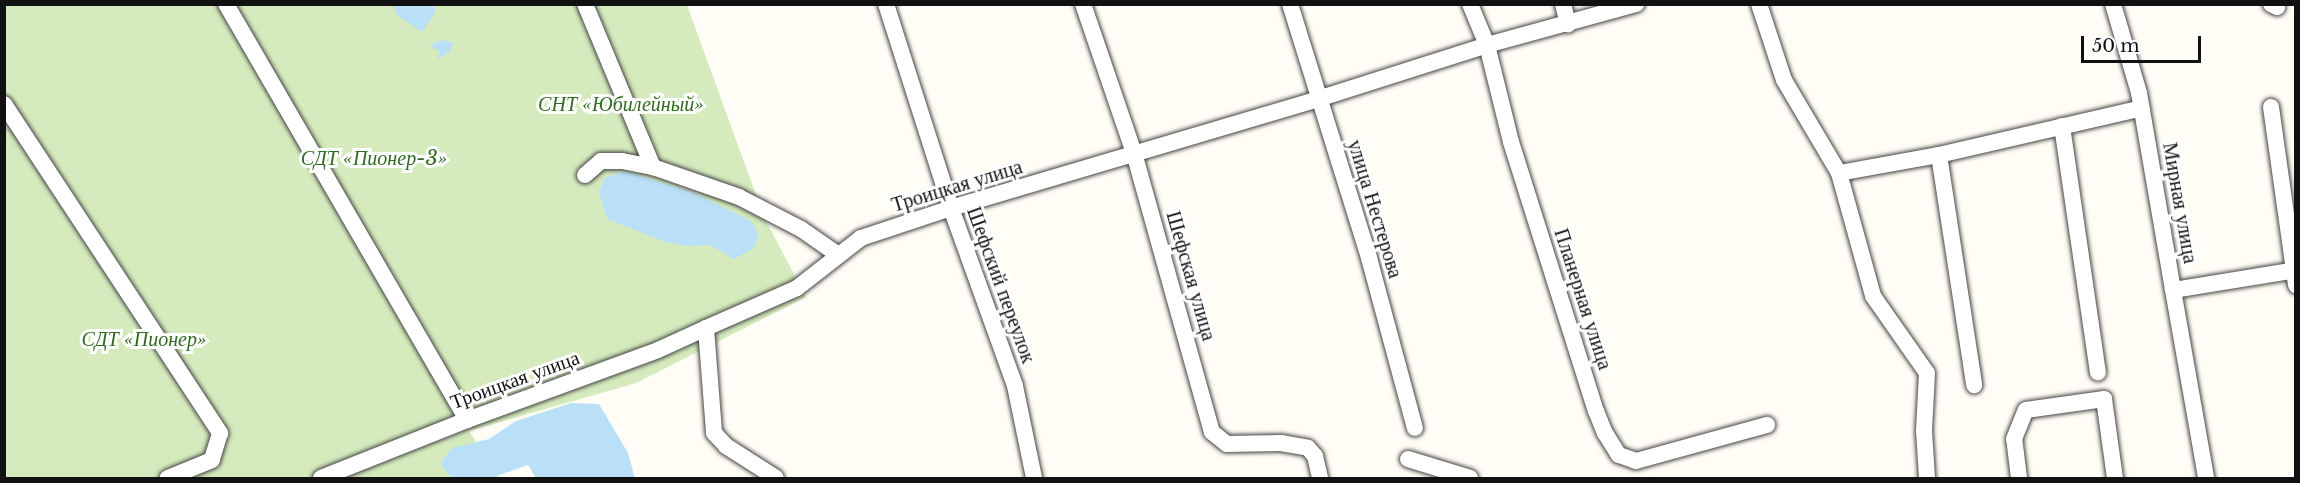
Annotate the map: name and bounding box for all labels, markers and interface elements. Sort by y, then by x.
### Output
scale bar [2084,24,2204,62]
text: 50 m [2092,35,2140,57]
park label: СНТ «Юбилейный» [538,92,704,116]
street label: улица Нестерова [1343,137,1407,281]
street label: Мирная улица [2158,141,2202,265]
park label: СДТ «Пионер-3» [301,146,447,170]
street label: Троицкая улица [889,155,1025,217]
street label: Шефский переулок [962,203,1040,367]
street label: Шефская улица [1161,208,1221,344]
street label: Планерная улица [1549,225,1617,373]
park label: СДТ «Пионер» [81,327,207,351]
street label: Троицкая улица [447,346,583,414]

